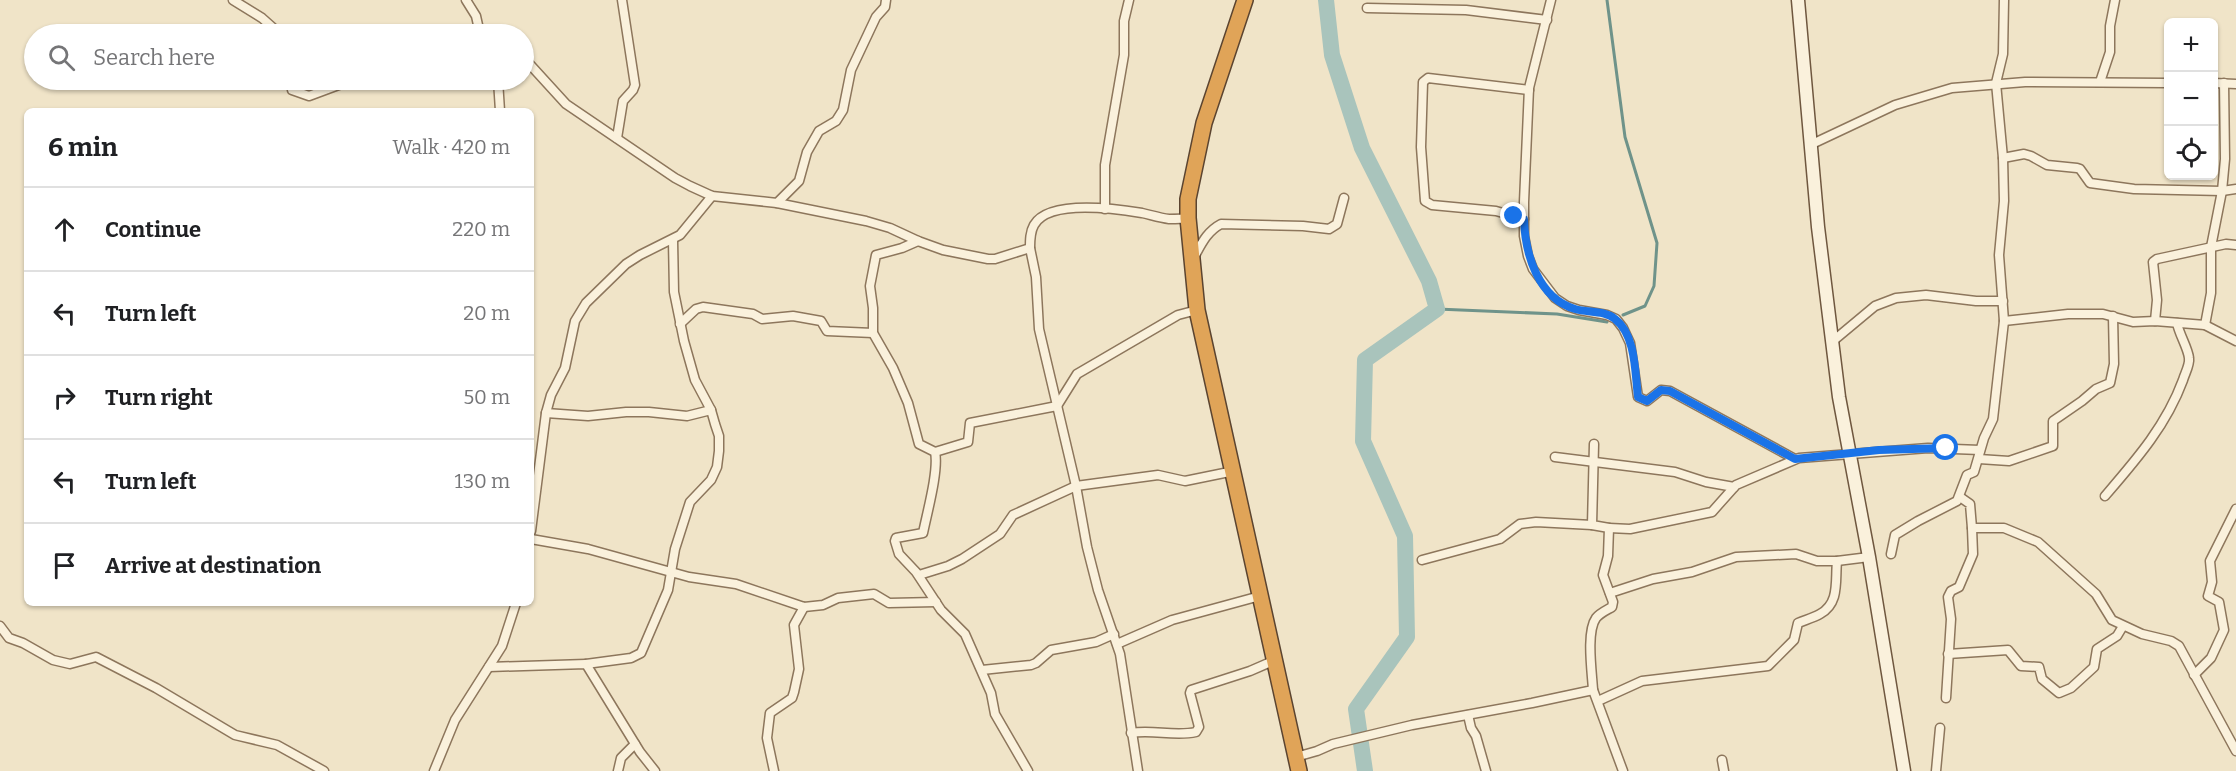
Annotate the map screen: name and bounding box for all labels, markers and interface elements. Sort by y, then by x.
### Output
map controls [2164,18,2218,180]
button: + [2164,18,2218,72]
search box [24,24,534,90]
icon: search [45,41,78,74]
text: Search here [93,44,215,71]
button: − [2164,72,2218,126]
button: locate [2164,126,2218,180]
text: 6 min [48,132,118,163]
text: Walk · 420 m [392,135,510,159]
route end [1500,202,1526,228]
icon: ahead [48,213,81,246]
text: Continue [105,216,201,243]
text: 220 m [452,217,510,241]
icon: left [48,297,81,330]
text: Turn left [105,300,197,327]
text: 20 m [463,301,510,325]
icon: right [48,381,81,414]
text: Turn right [105,384,213,411]
text: 50 m [463,385,510,409]
route start [1932,434,1958,460]
icon: left [48,465,81,498]
text: Turn left [105,468,197,495]
text: 130 m [455,469,510,493]
icon: arrive [48,549,81,582]
text: Arrive at destination [105,552,321,579]

